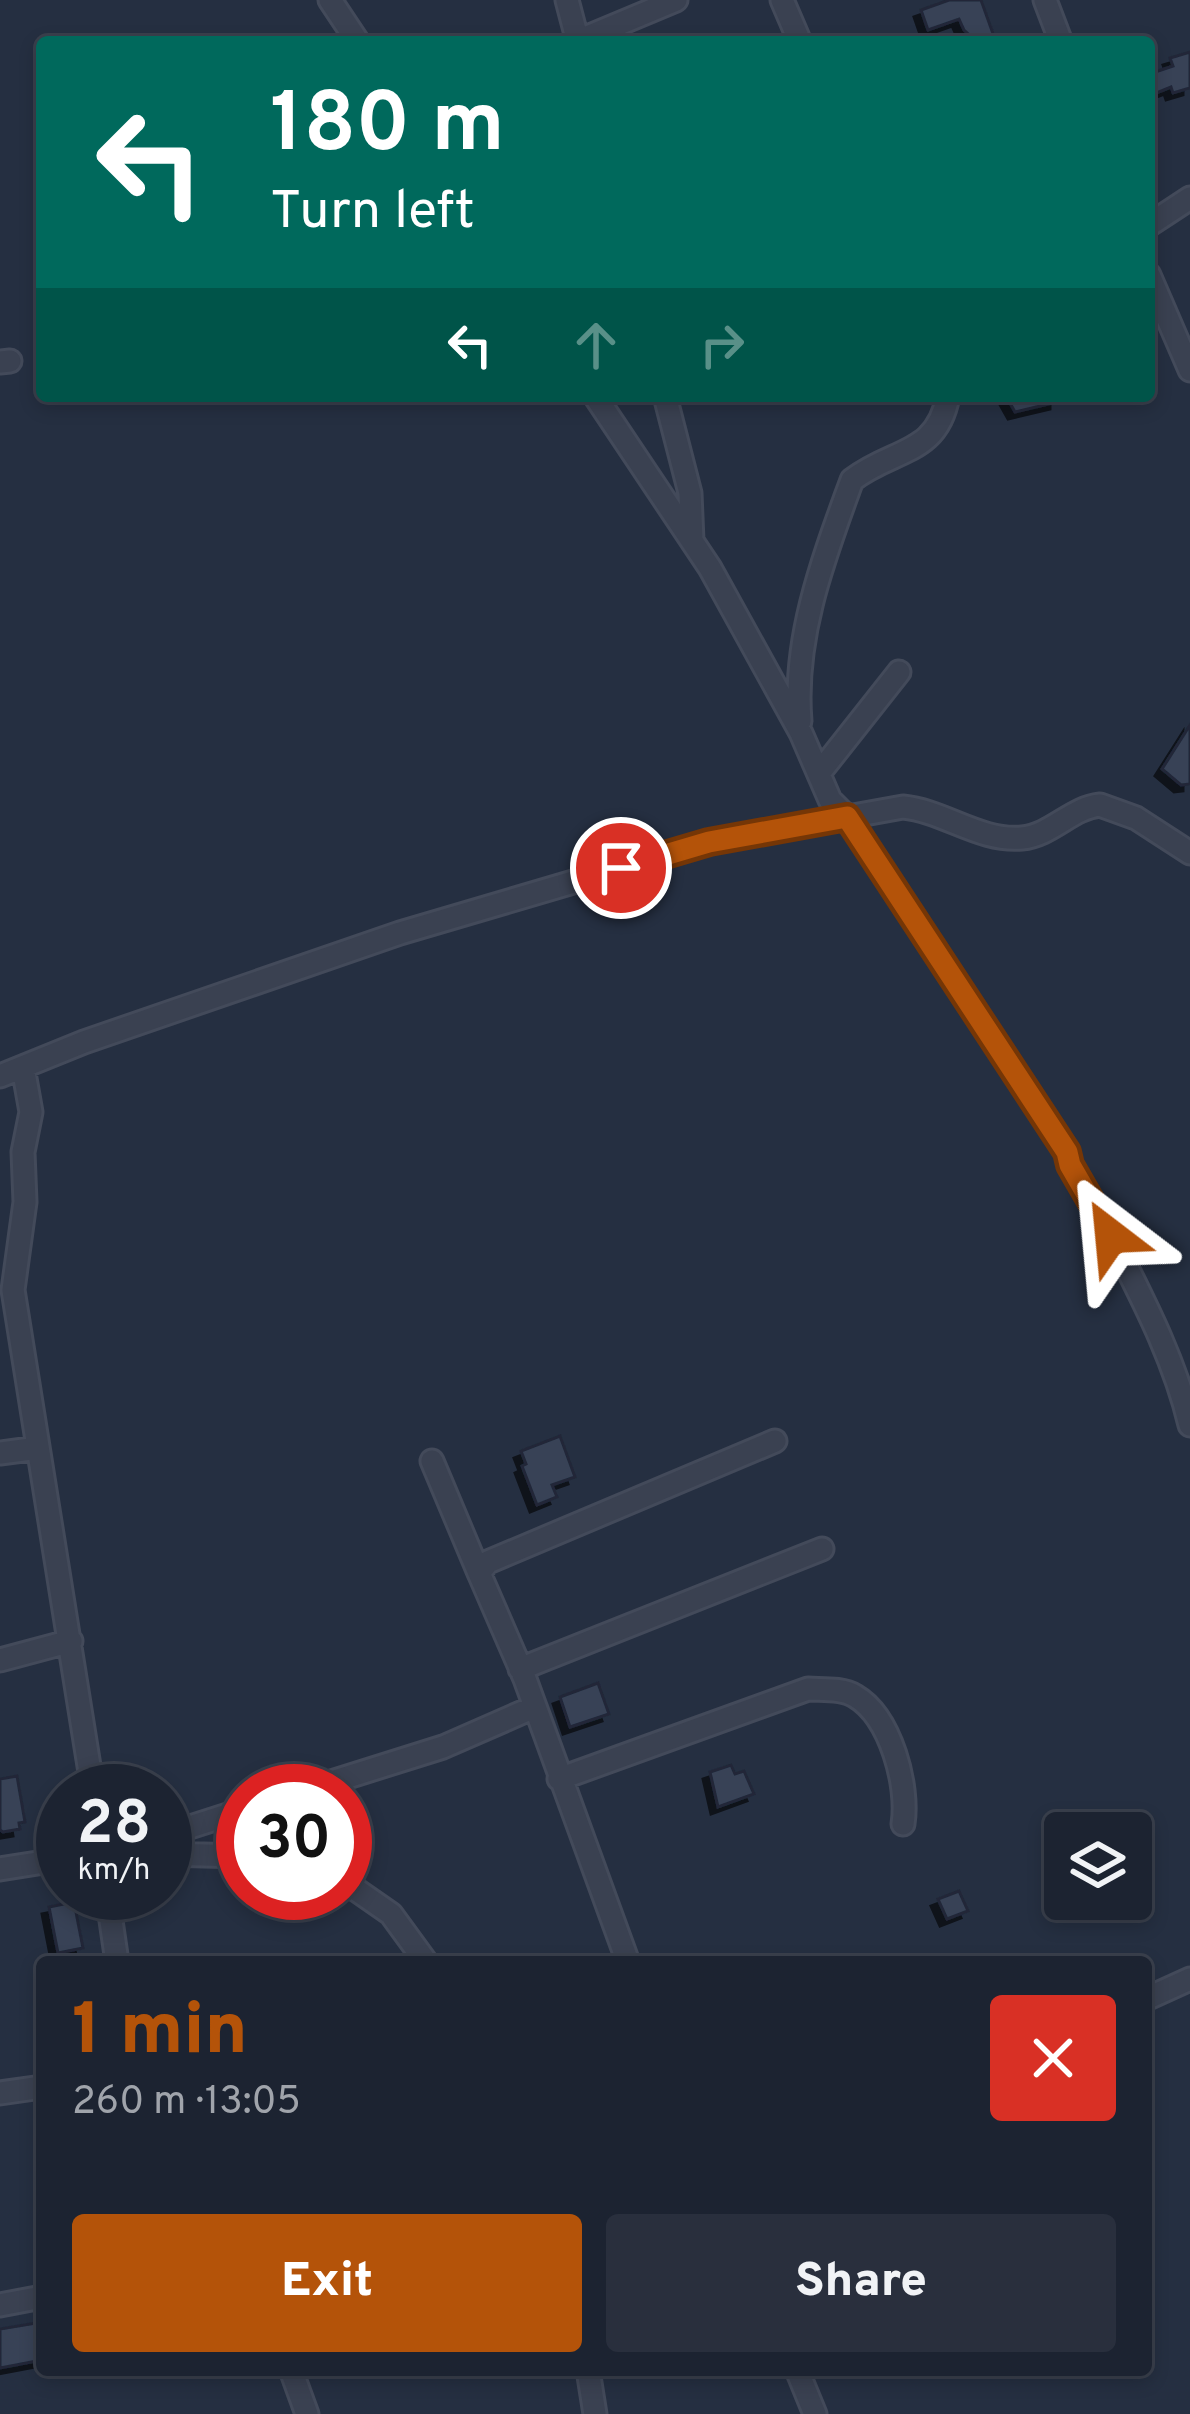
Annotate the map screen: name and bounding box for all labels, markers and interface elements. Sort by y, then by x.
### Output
text: 180 m [270,75,505,181]
icon: left [72,84,228,240]
text: Turn left [270,179,475,248]
icon: left [437,312,503,378]
icon: ahead [563,312,629,378]
icon: right [689,312,755,378]
pin [570,817,672,919]
icon: arrive [588,835,654,901]
position arrow [1048,1173,1174,1299]
speed limit sign: 30 [216,1764,372,1920]
text: 28 [77,1789,151,1865]
map controls [1044,1812,1152,1920]
button: layers [1044,1812,1152,1920]
text: km/h [78,1853,150,1890]
text: 1 min [72,1988,248,2080]
button: close [990,1995,1116,2121]
text: 260 m · 13:05 [72,2079,301,2128]
button: Exit [72,2214,582,2352]
button: Share [606,2214,1116,2352]

